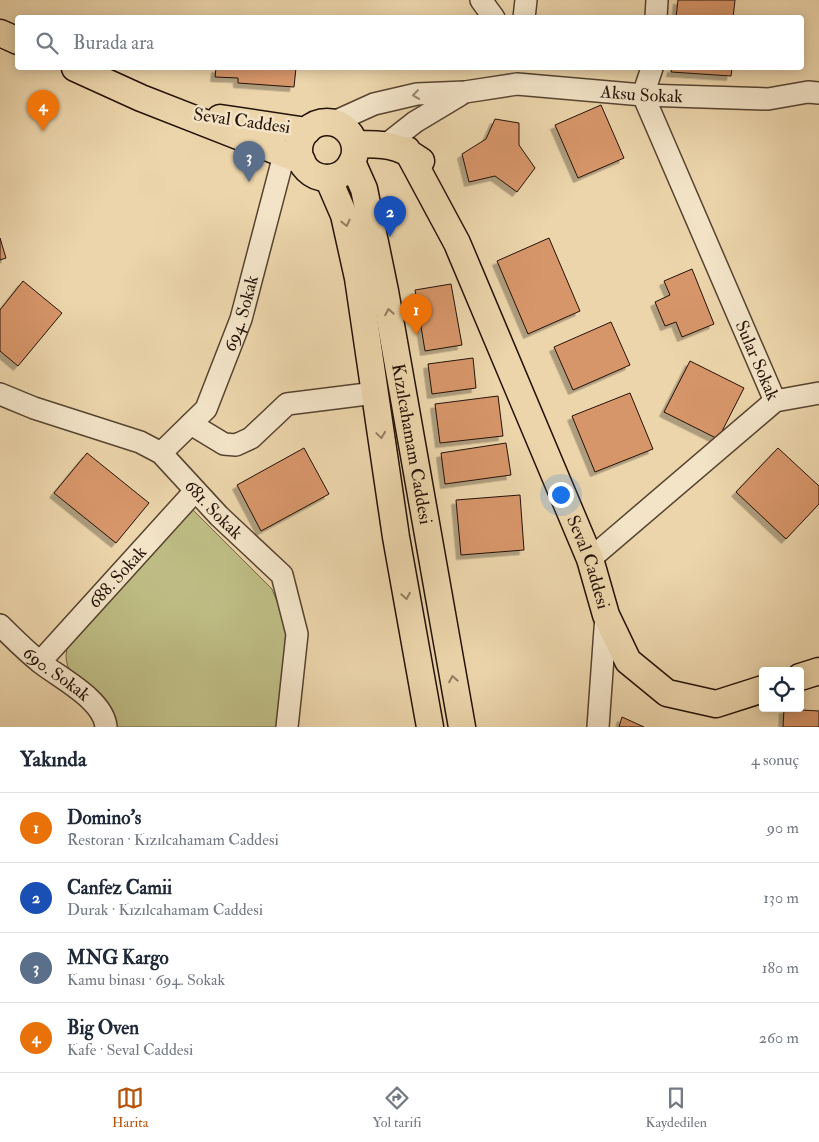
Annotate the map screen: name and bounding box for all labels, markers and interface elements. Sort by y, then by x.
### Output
search box [15,15,804,70]
icon: search [33,29,61,57]
text: Burada ara [73,31,154,55]
street label: Aksu Sokak [599,80,684,108]
one-way arrow [412,89,420,100]
pin: 4 [27,90,59,131]
street label: Seval Caddesi [192,103,292,139]
pin: 3 [233,141,265,182]
pin: 2 [374,196,406,237]
one-way arrow [340,219,351,228]
street label: 694. Sokak [218,272,264,355]
pin: 1 [400,294,432,335]
one-way arrow [384,308,395,317]
street label: Sular Sokak [730,317,785,404]
street label: Kızılcahamam Caddesi [387,362,438,526]
one-way arrow [375,431,386,439]
street label: 681. Sokak [180,475,248,544]
your location [548,482,574,508]
street label: Seval Caddesi [561,512,615,612]
street label: 688. Sokak [83,540,152,613]
one-way arrow [401,591,411,600]
street label: 690. Sokak [18,641,96,706]
map controls [759,667,804,712]
button: locate [759,667,804,712]
one-way arrow [449,675,459,683]
text: Yakında [20,746,87,773]
text: 4 sonuç [751,750,799,770]
text: Domino's [67,806,141,830]
text: 1 [33,818,39,838]
text: 90 m [767,818,799,838]
text: Restoran · Kızılcahamam Caddesi [67,830,279,850]
text: Canfez Camii [67,876,172,900]
text: 2 [32,888,40,908]
text: 130 m [763,888,799,908]
text: Durak · Kızılcahamam Caddesi [67,900,263,920]
text: MNG Kargo [67,946,169,970]
text: 3 [33,958,39,978]
text: 180 m [762,958,799,978]
text: Kamu binası · 694. Sokak [67,970,225,990]
text: Big Oven [67,1016,139,1040]
text: 4 [32,1028,40,1048]
text: 260 m [759,1028,799,1048]
text: Kafe · Seval Caddesi [67,1040,193,1060]
tab: Harita [112,1084,149,1131]
tab: Yol tarifi [373,1084,422,1131]
tab: Kaydedilen [646,1084,707,1131]

